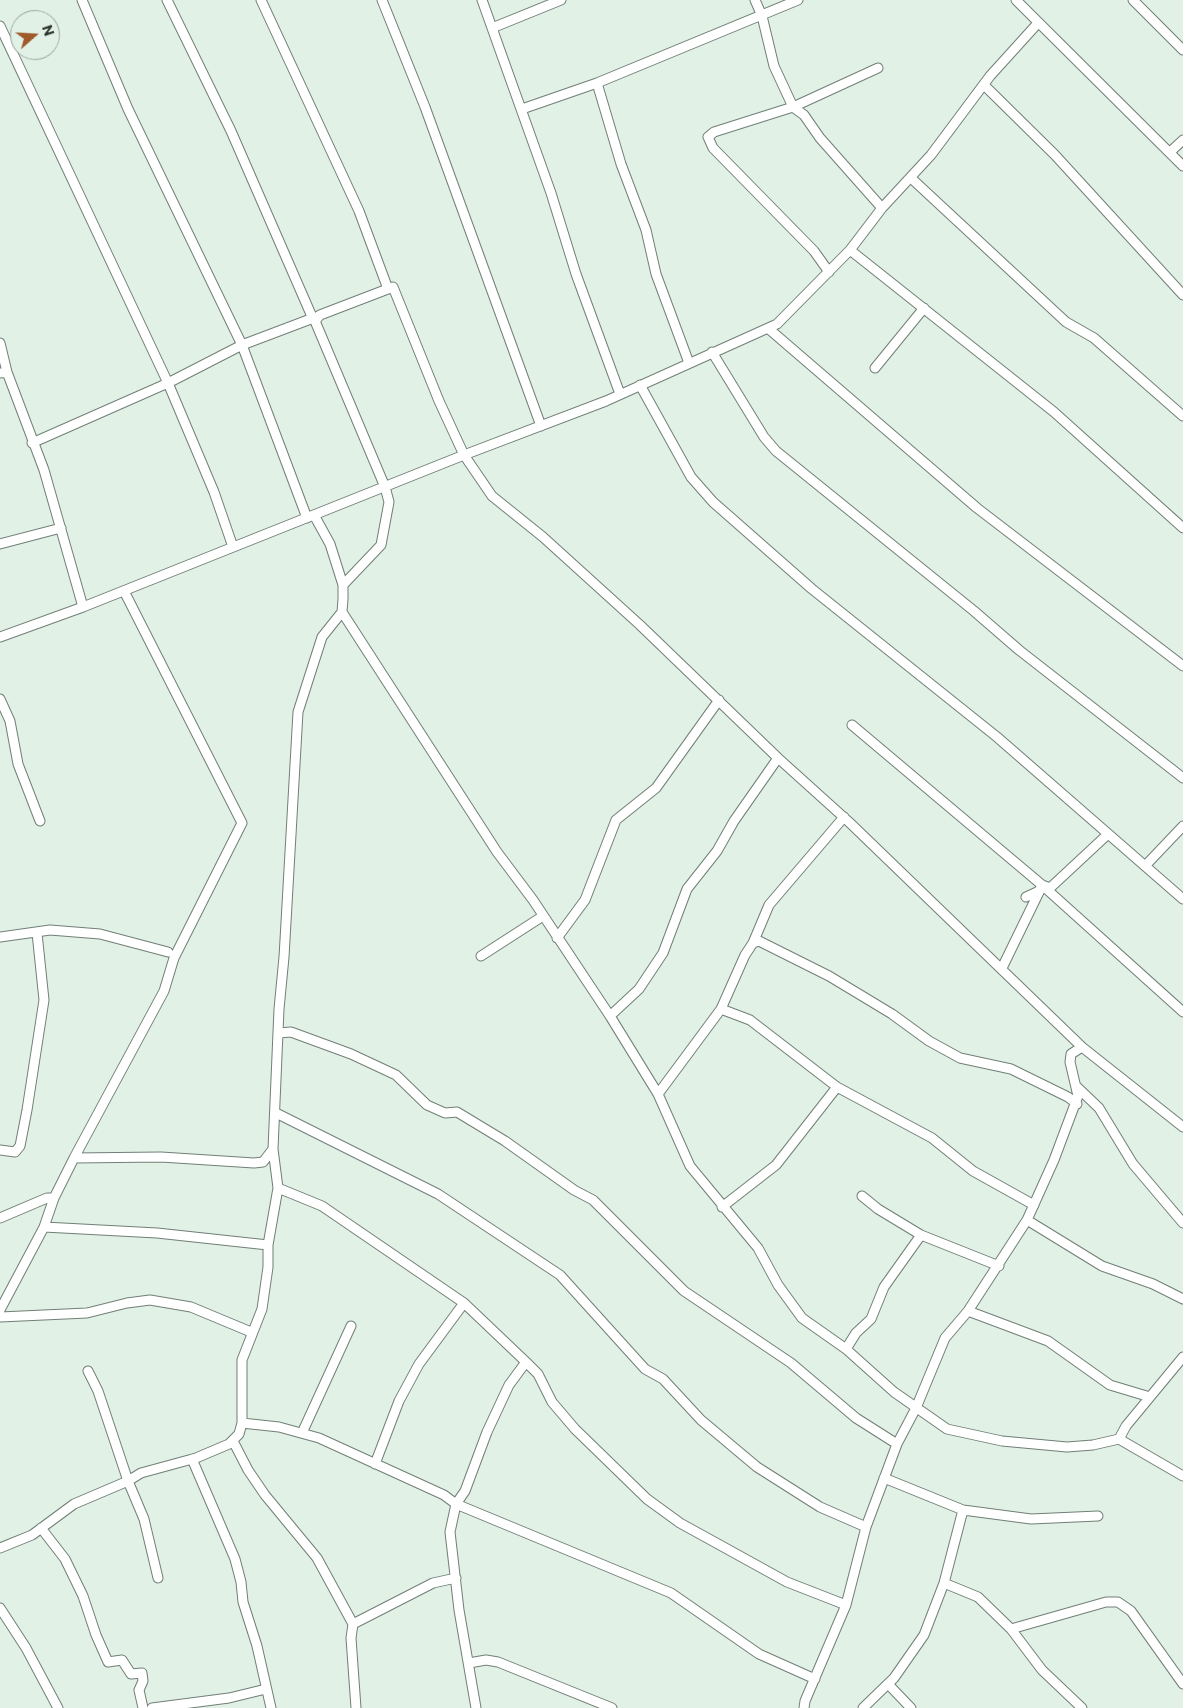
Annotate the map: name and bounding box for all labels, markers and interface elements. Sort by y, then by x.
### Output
north arrow [10,10,60,60]
text: N [39,23,58,38]

